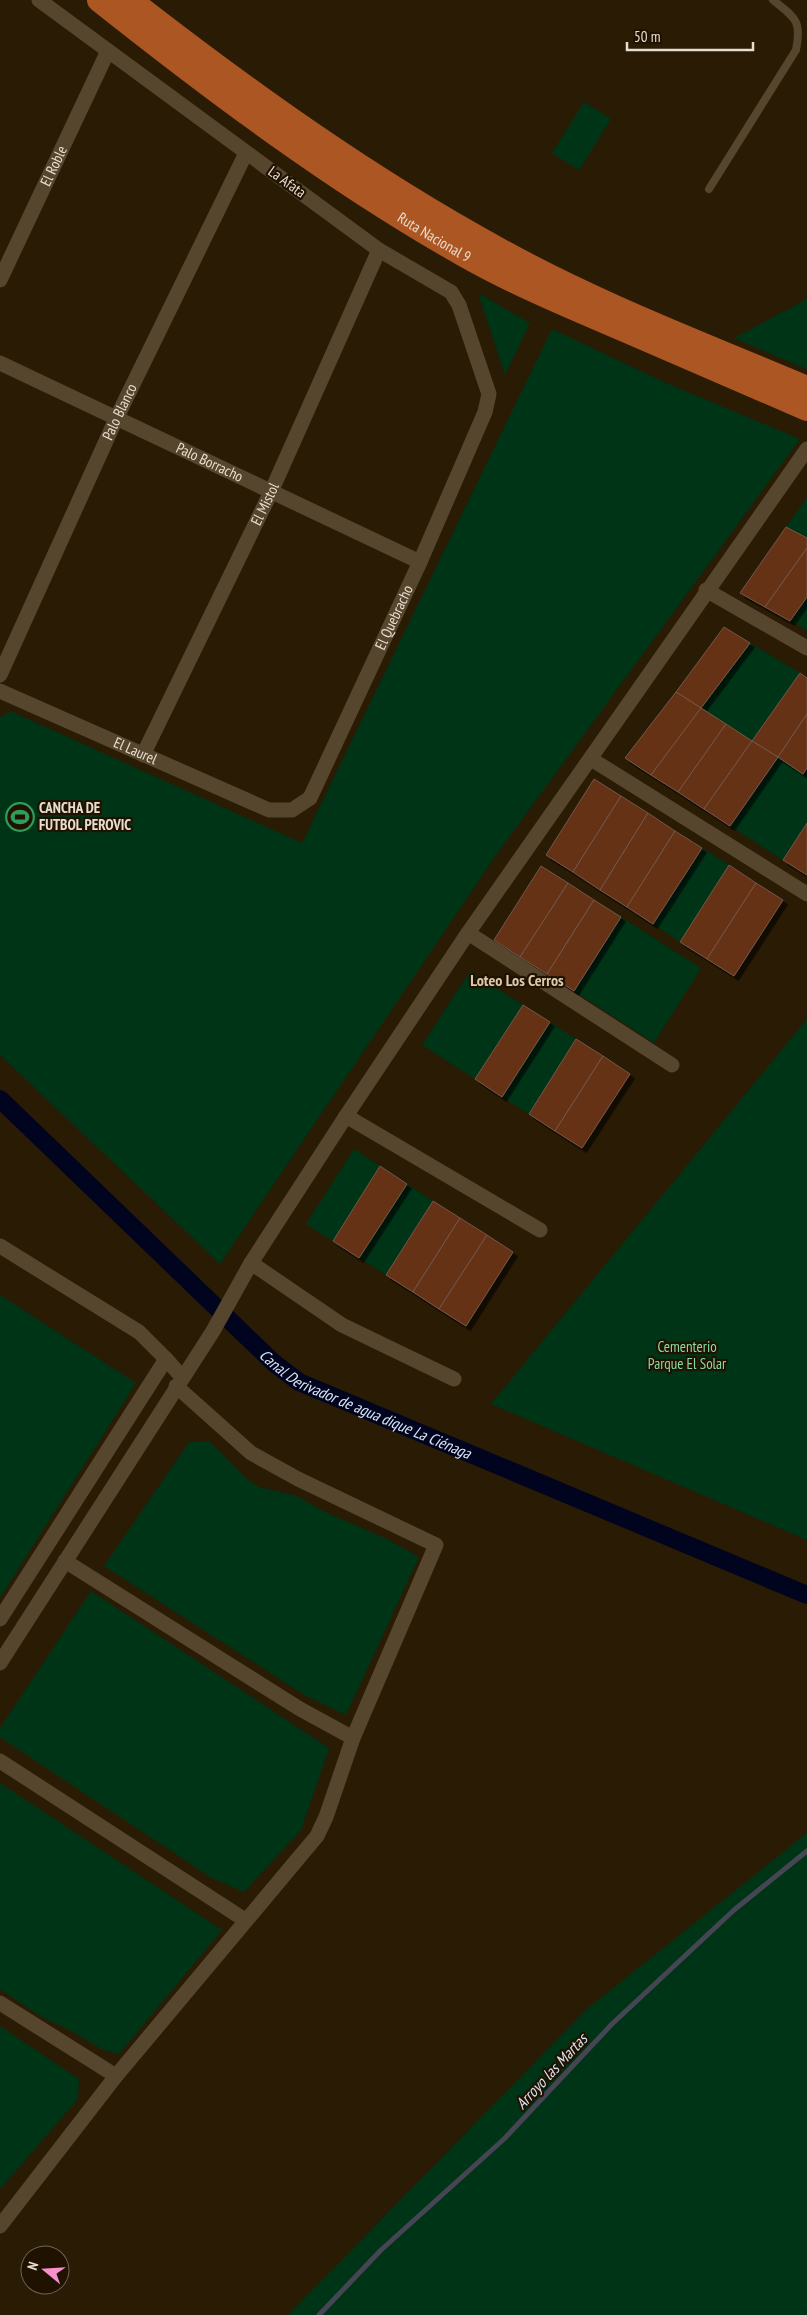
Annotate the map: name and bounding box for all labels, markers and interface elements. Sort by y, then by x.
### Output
scale bar [627,20,753,52]
text: 50 m [634,27,660,46]
street label: El Roble [36,143,71,189]
street label: La Afata [265,162,310,202]
street label: Ruta Nacional 9 [394,208,475,266]
street label: Palo Blanco [98,380,141,443]
street label: Palo Borracho [173,438,246,486]
street label: El Mistol [246,479,283,528]
street label: El Quebracho [370,582,417,653]
street label: El Laurel [111,733,161,769]
place label: CANCHA DE FUTBOL PEROVIC [39,798,131,834]
sports icon: CANCHA DE FUTBOL PEROVIC [5,802,35,832]
district label: Loteo Los Cerros [470,970,564,990]
park label: Cementerio Parque El Solar [648,1337,727,1373]
water label: Canal Derivador de agua dique La Ciénaga [256,1345,476,1464]
water label: Arroyo las Martas [511,2028,592,2113]
north arrow [20,2245,70,2295]
text: N [23,2260,42,2272]

